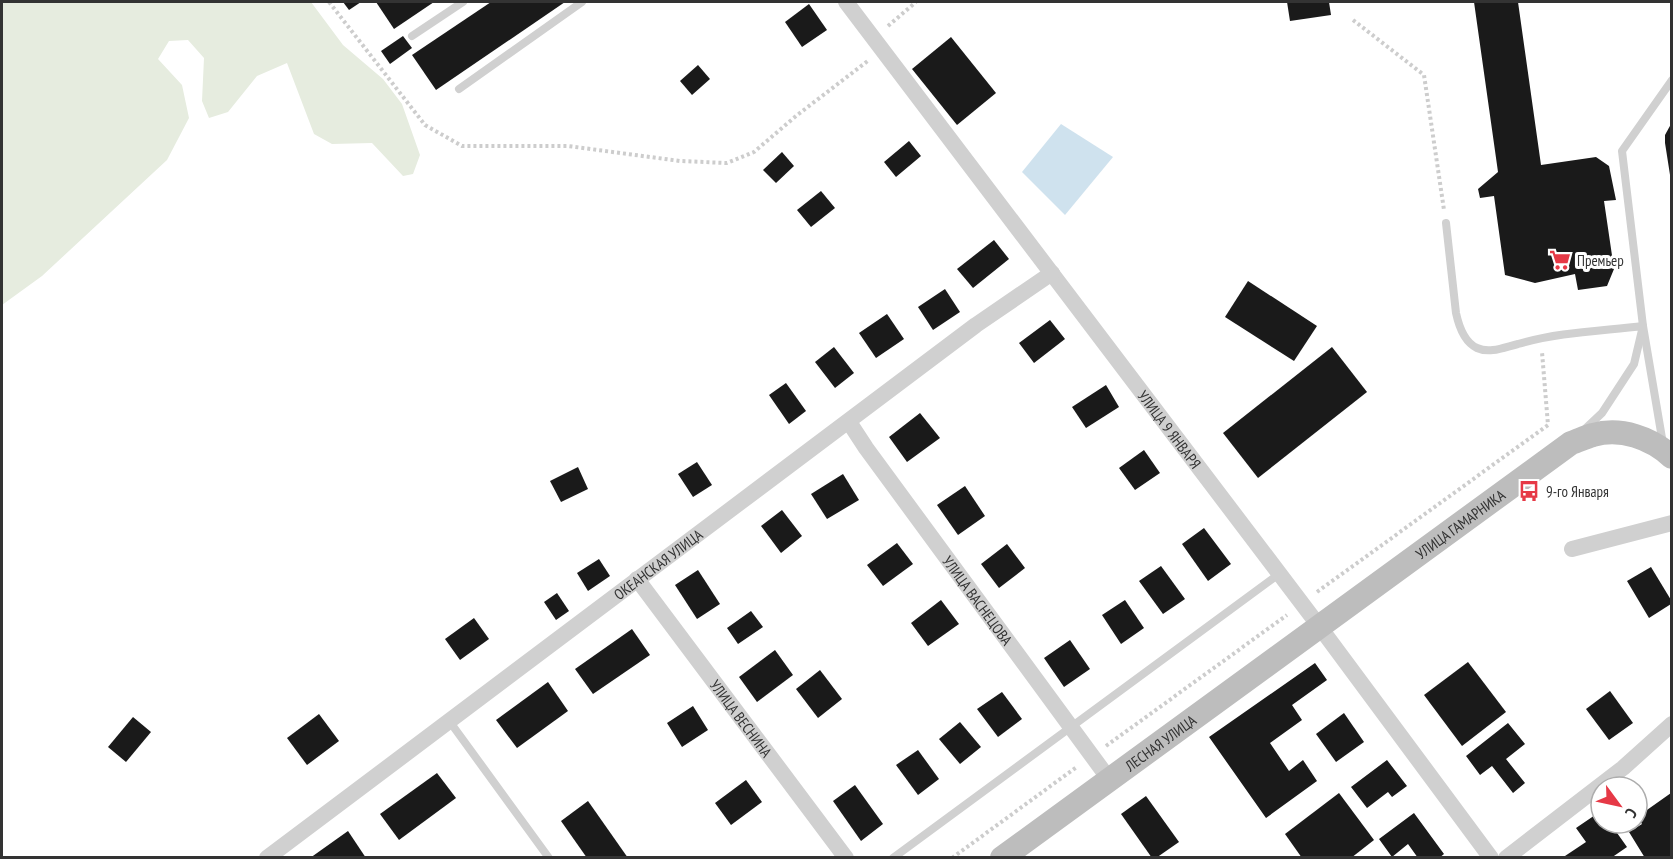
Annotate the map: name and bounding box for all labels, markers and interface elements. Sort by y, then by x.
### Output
supermarket icon: Премьер [1548,248,1572,272]
place label: Премьер [1577,251,1624,270]
street label: УЛИЦА 9 ЯНВАРЯ [1134,386,1205,472]
bus stop icon: 9-го Января [1517,479,1541,503]
place label: 9-го Января [1546,482,1609,501]
street label: УЛИЦА ГАМАРНИКА [1412,484,1509,563]
street label: ОКЕАНСКАЯ УЛИЦА [610,524,707,604]
street label: УЛИЦА ВАСНЕЦОВА [939,552,1017,649]
street label: УЛИЦА ВЕСНИНА [706,676,777,762]
street label: ЛЕСНАЯ УЛИЦА [1120,710,1200,775]
north arrow [1589,775,1649,835]
text: С [1621,805,1642,822]

